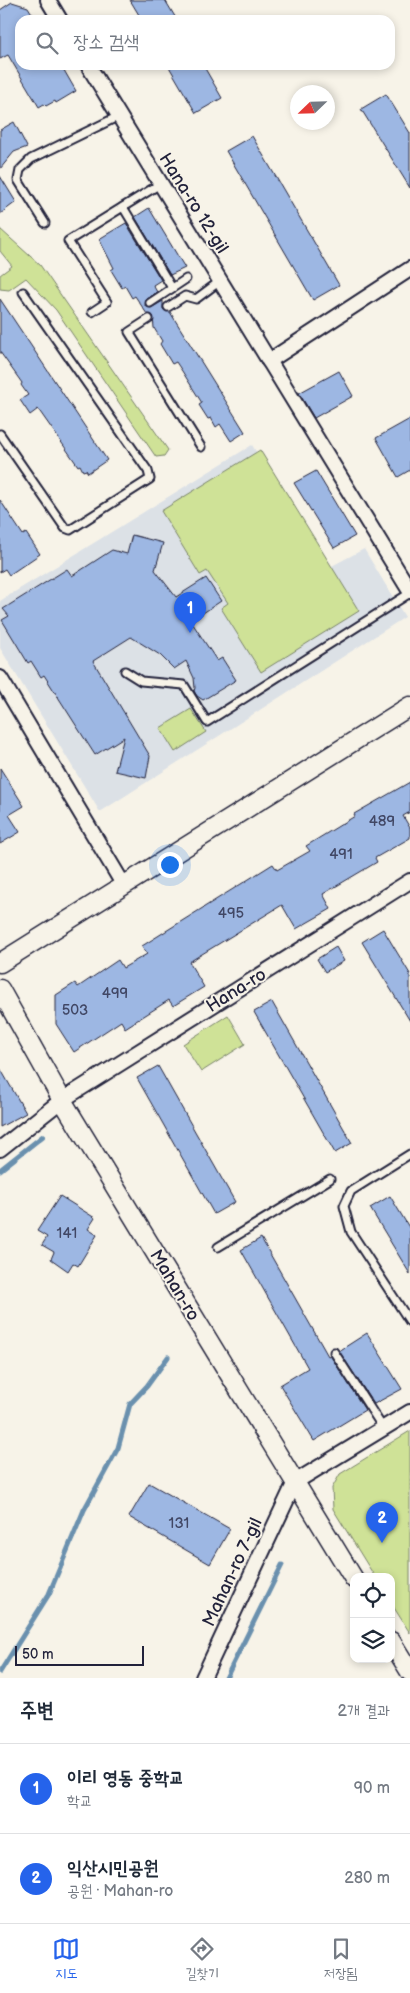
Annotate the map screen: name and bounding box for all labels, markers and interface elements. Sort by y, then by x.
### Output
search box [15,15,395,70]
icon: search [33,29,61,57]
text: 장소 검색 [73,31,139,54]
north arrow [290,85,335,130]
street label: Hana-ro 12-gil [154,149,233,257]
pin: 1 [174,592,206,633]
house number: 489 [369,812,395,831]
house number: 491 [329,845,353,864]
your location [157,852,183,878]
house number: 495 [218,904,244,923]
street label: Hana-ro [202,964,270,1017]
house number: 499 [102,984,128,1003]
house number: 503 [62,1001,88,1020]
house number: 141 [57,1224,77,1243]
street label: Mahan-ro [145,1246,204,1325]
pin: 2 [366,1502,398,1543]
house number: 131 [169,1514,189,1533]
street label: Mahan-ro 7-gil [198,1515,267,1630]
map controls [350,1573,395,1663]
button: locate [350,1573,395,1618]
button: layers [350,1618,395,1663]
scale bar [15,1643,144,1666]
text: 50 m [22,1646,54,1663]
text: 주변 [20,1698,54,1723]
text: 2개 결과 [338,1702,390,1721]
text: 이리 영동 중학교 [67,1767,184,1790]
text: 1 [33,1779,39,1798]
text: 90 m [354,1779,390,1798]
text: 학교 [67,1792,93,1811]
text: 익산시민공원 [67,1857,159,1880]
text: 2 [31,1869,41,1888]
text: 280 m [344,1869,390,1888]
text: 공원 · Mahan-ro [67,1882,173,1901]
tab: 지도 [52,1935,80,1983]
tab: 길찾기 [185,1935,219,1983]
tab: 저장됨 [324,1935,358,1983]

